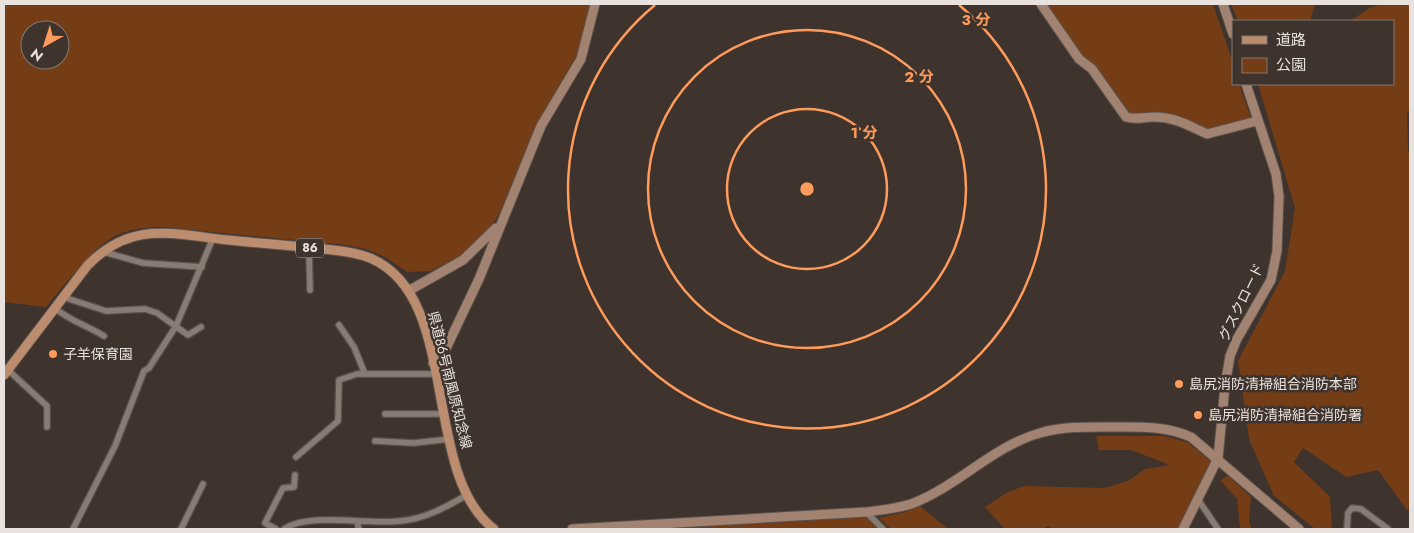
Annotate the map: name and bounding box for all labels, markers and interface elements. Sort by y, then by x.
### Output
text: 3 分 [962,9,990,31]
north arrow [20,20,70,70]
legend [1232,20,1394,85]
text: 道路 [1276,29,1306,51]
text: N [26,44,47,66]
text: 公園 [1276,54,1306,76]
text: 2 分 [904,66,934,88]
text: 1 分 [850,122,878,144]
centre of rings [798,180,816,198]
road number: 86 [296,238,324,258]
street label: グスクロード [1214,260,1268,344]
street label: 県道86号南風原知念線 [423,309,477,451]
place label: 子羊保育園 [63,344,133,364]
marker: 子羊保育園 [47,348,59,360]
place label: 島尻消防清掃組合消防本部 [1189,374,1357,394]
marker: 島尻消防清掃組合消防本部 [1173,378,1185,390]
place label: 島尻消防清掃組合消防署 [1208,405,1362,425]
marker: 島尻消防清掃組合消防署 [1192,409,1204,421]

